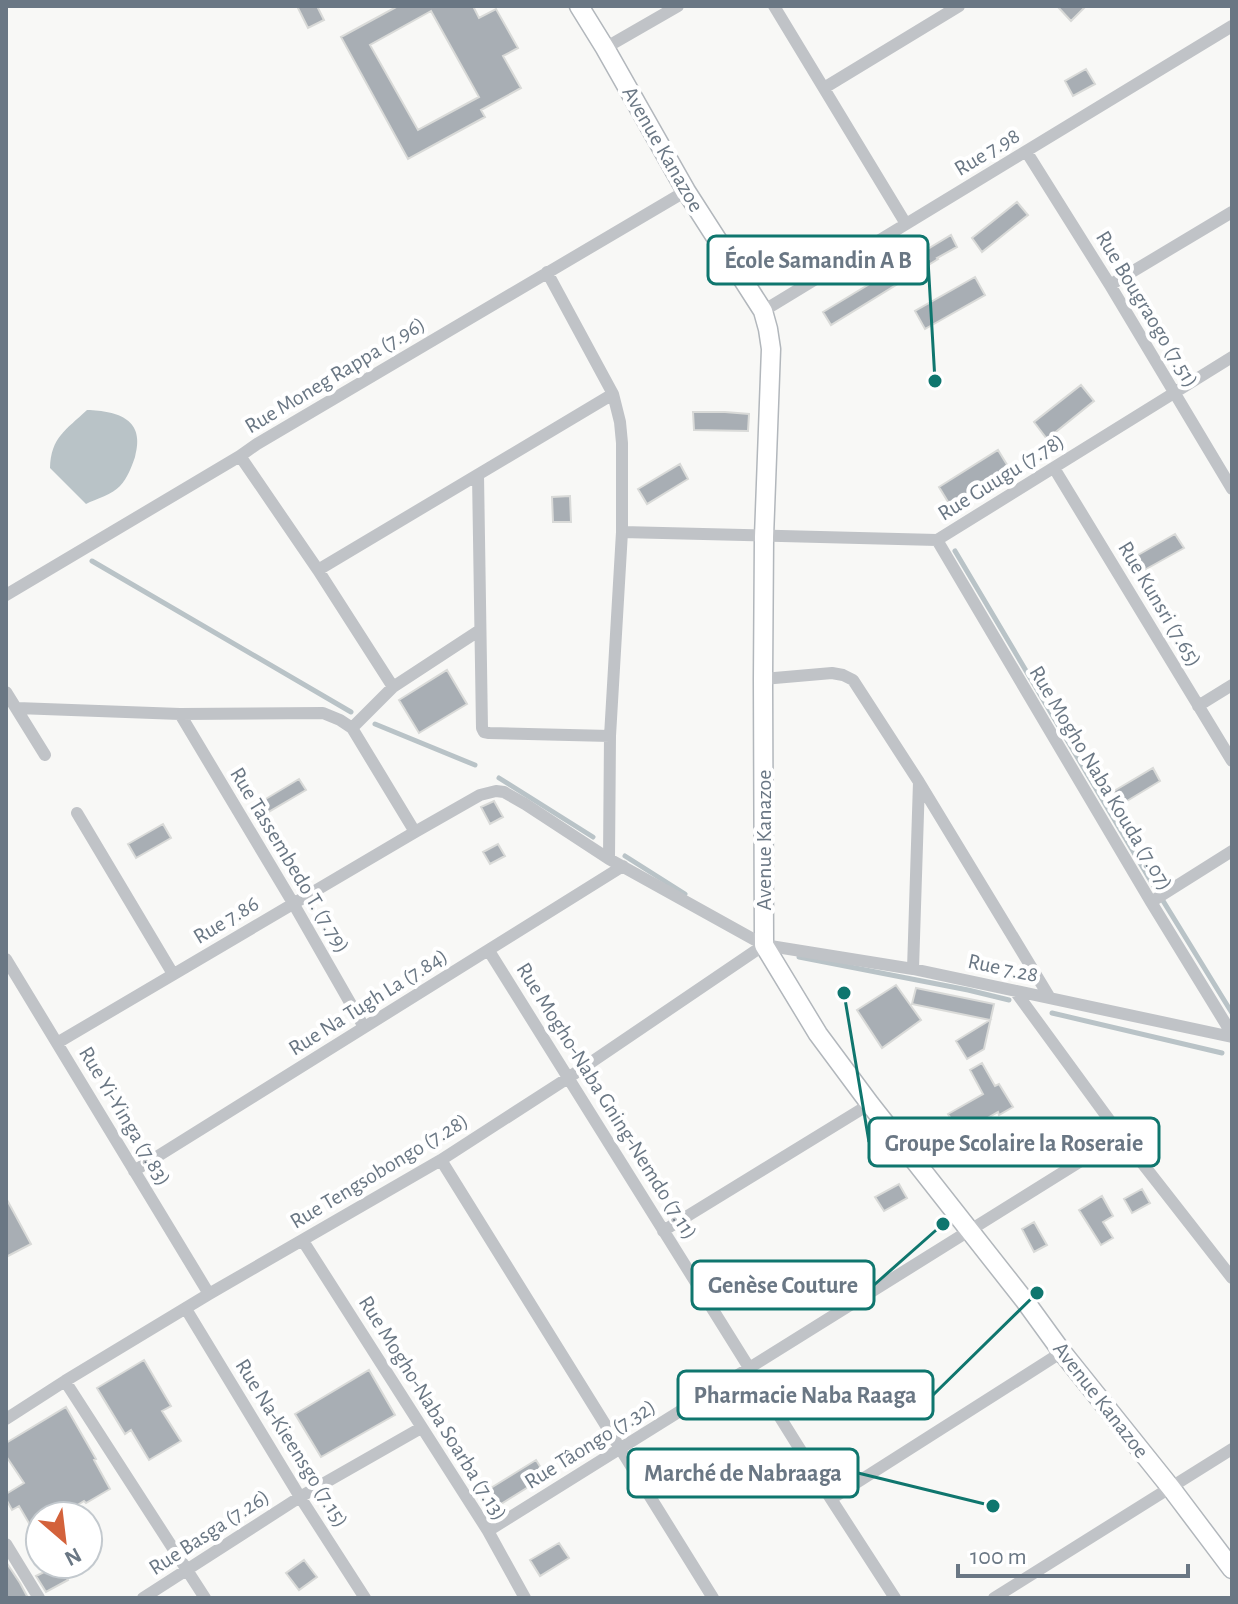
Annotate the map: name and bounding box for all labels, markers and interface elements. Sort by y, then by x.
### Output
street label: Avenue Kanazoe [618,83,708,215]
street label: Rue 7.98 [951,124,1023,180]
street label: Rue Bougraogo (7.51) [1092,227,1202,391]
callout: École Samandin A B [708,236,928,284]
text: École Samandin A B [724,245,912,273]
street label: Rue Moneg Rappa (7.96) [241,313,429,437]
street label: Rue Guugu (7.78) [934,429,1068,525]
street label: Rue Kunsri (7.65) [1114,538,1206,670]
street label: Rue Mogho Naba Kouda (7.07) [1025,662,1177,894]
street label: Rue Tassembedo T. (7.79) [226,763,354,957]
street label: Avenue Kanazoe [753,770,775,910]
street label: Rue 7.86 [190,892,262,948]
street label: Rue Na Tugh La (7.84) [285,944,451,1060]
street label: Rue 7.28 [966,950,1040,986]
street label: Rue Mogho-Naba Gning-Nemdo (7.11) [512,959,702,1243]
street label: Rue Yi-Yinga (7.83) [75,1043,175,1189]
street label: Rue Tengsobongo (7.28) [286,1109,472,1233]
callout: Groupe Scolaire la Roseraie [869,1118,1159,1166]
text: Groupe Scolaire la Roseraie [885,1132,1143,1156]
callout: Genèse Couture [692,1261,874,1309]
text: Genèse Couture [708,1274,858,1298]
street label: Rue Mogho-Naba Soarba (7.13) [355,1292,511,1524]
street label: Avenue Kanazoe [1049,1338,1153,1462]
street label: Rue Na-Kieensgo (7.15) [231,1355,353,1531]
callout: Pharmacie Naba Raaga [678,1371,933,1419]
text: Pharmacie Naba Raaga [694,1384,916,1408]
street label: Rue Tâongo (7.32) [521,1395,659,1493]
callout: Marché de Nabraaga [628,1449,858,1497]
text: Marché de Nabraaga [644,1462,842,1486]
street label: Rue Basga (7.26) [145,1485,273,1579]
north arrow [24,1500,104,1580]
scale bar [958,1528,1188,1578]
text: N [61,1543,85,1570]
text: 100 m [970,1545,1027,1569]

